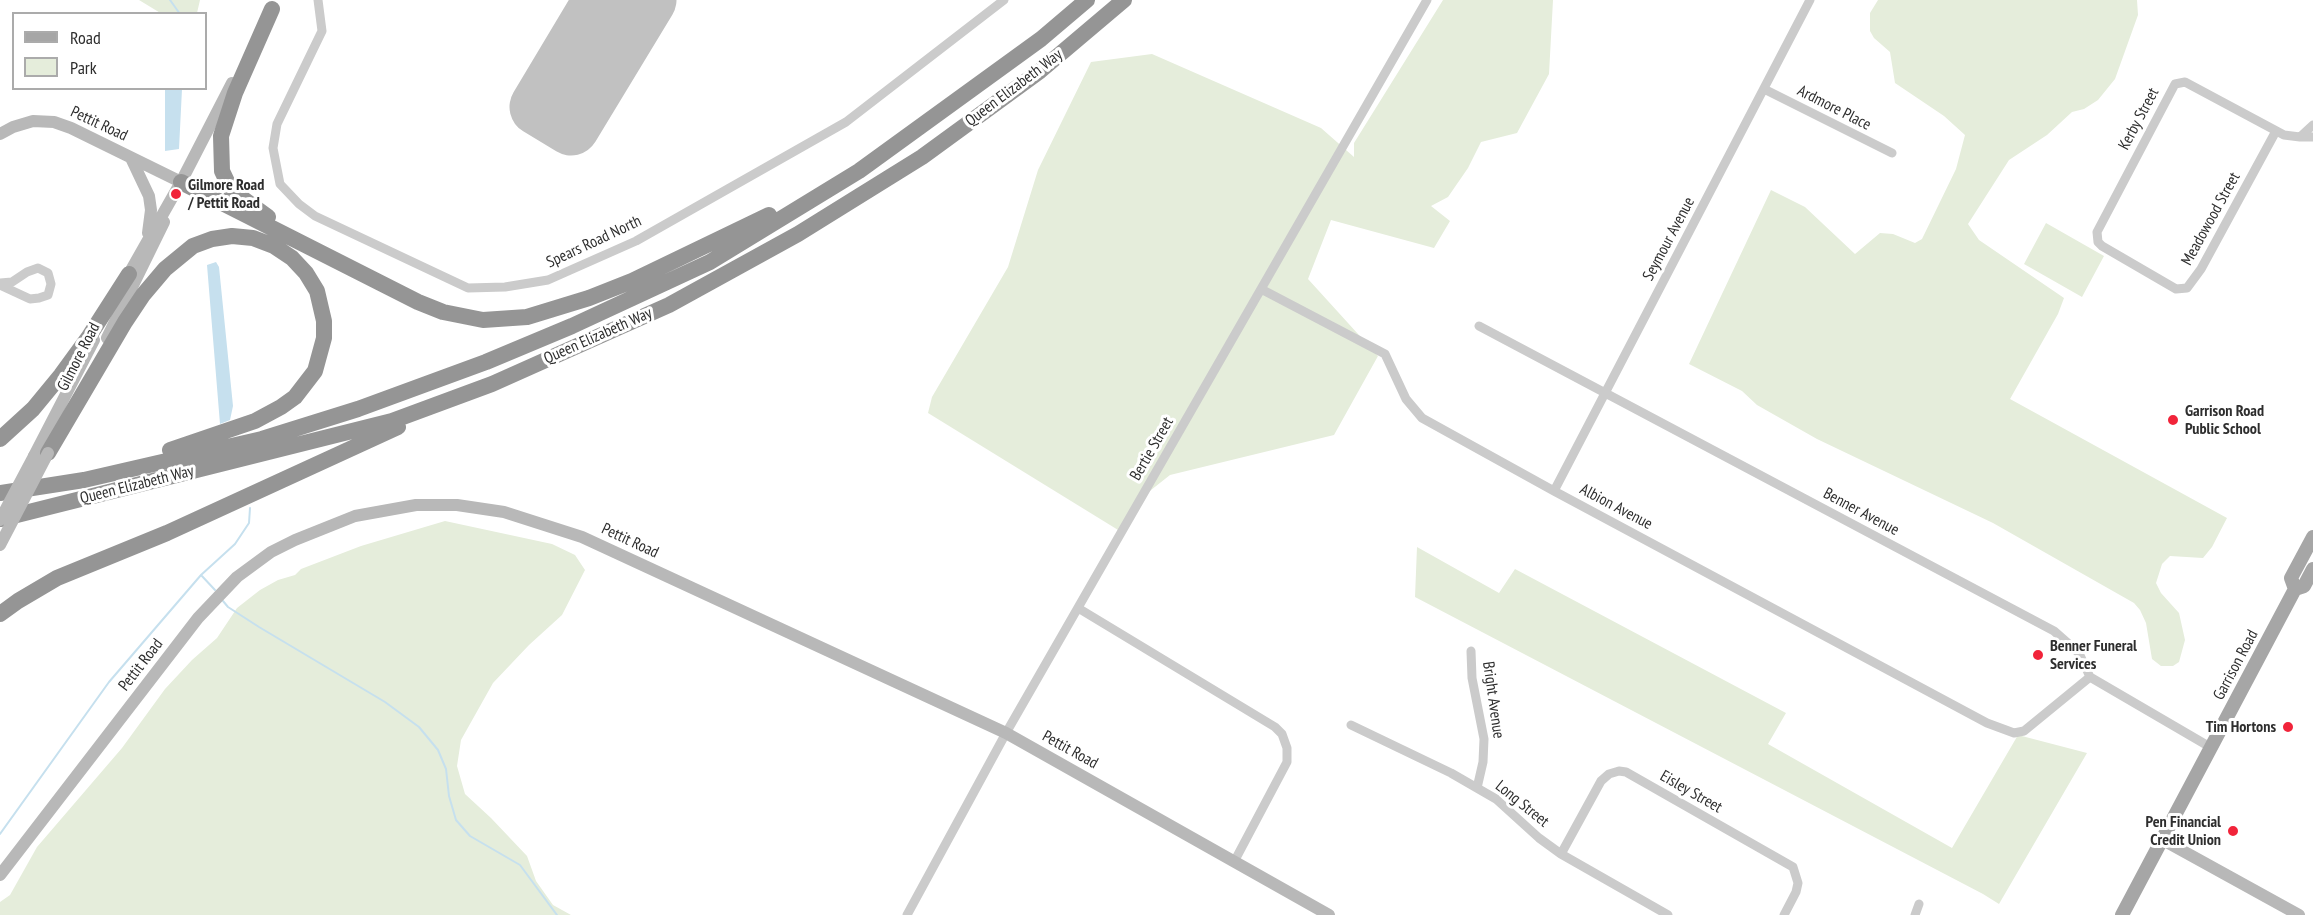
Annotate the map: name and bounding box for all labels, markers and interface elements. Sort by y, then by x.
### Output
legend [12,12,207,90]
text: Road [70,26,101,49]
street label: Queen Elizabeth Way [962,45,1066,131]
text: Park [70,56,97,79]
street label: Ardmore Place [1794,81,1874,135]
street label: Kerby Street [2115,85,2163,153]
street label: Pettit Road [67,102,131,146]
street label: Meadowood Street [2178,169,2244,269]
place label: Gilmore Road / Pettit Road [188,175,264,213]
marker: Gilmore Road / Pettit Road [169,187,183,201]
street label: Seymour Avenue [1639,194,1699,284]
street label: Spears Road North [544,212,644,272]
street label: Queen Elizabeth Way [541,304,655,368]
street label: Gilmore Road [54,320,104,394]
place label: Garrison Road Public School [2185,401,2264,439]
marker: Garrison Road Public School [2166,413,2180,427]
street label: Bertie Street [1126,414,1178,484]
street label: Queen Elizabeth Way [78,462,196,508]
street label: Albion Avenue [1576,480,1656,534]
street label: Benner Avenue [1820,484,1902,540]
street label: Pettit Road [598,519,662,563]
street label: Garrison Road [2210,627,2262,703]
street label: Pettit Road [115,635,167,695]
place label: Benner Funeral Services [2050,636,2137,674]
marker: Benner Funeral Services [2031,648,2045,662]
street label: Bright Avenue [1478,660,1508,740]
place label: Tim Hortons [2206,717,2276,737]
marker: Tim Hortons [2281,720,2295,734]
street label: Pettit Road [1039,727,1101,773]
street label: Eisley Street [1657,767,1725,817]
street label: Long Street [1491,777,1553,831]
place label: Pen Financial Credit Union [2146,812,2221,850]
marker: Pen Financial Credit Union [2226,824,2240,838]

